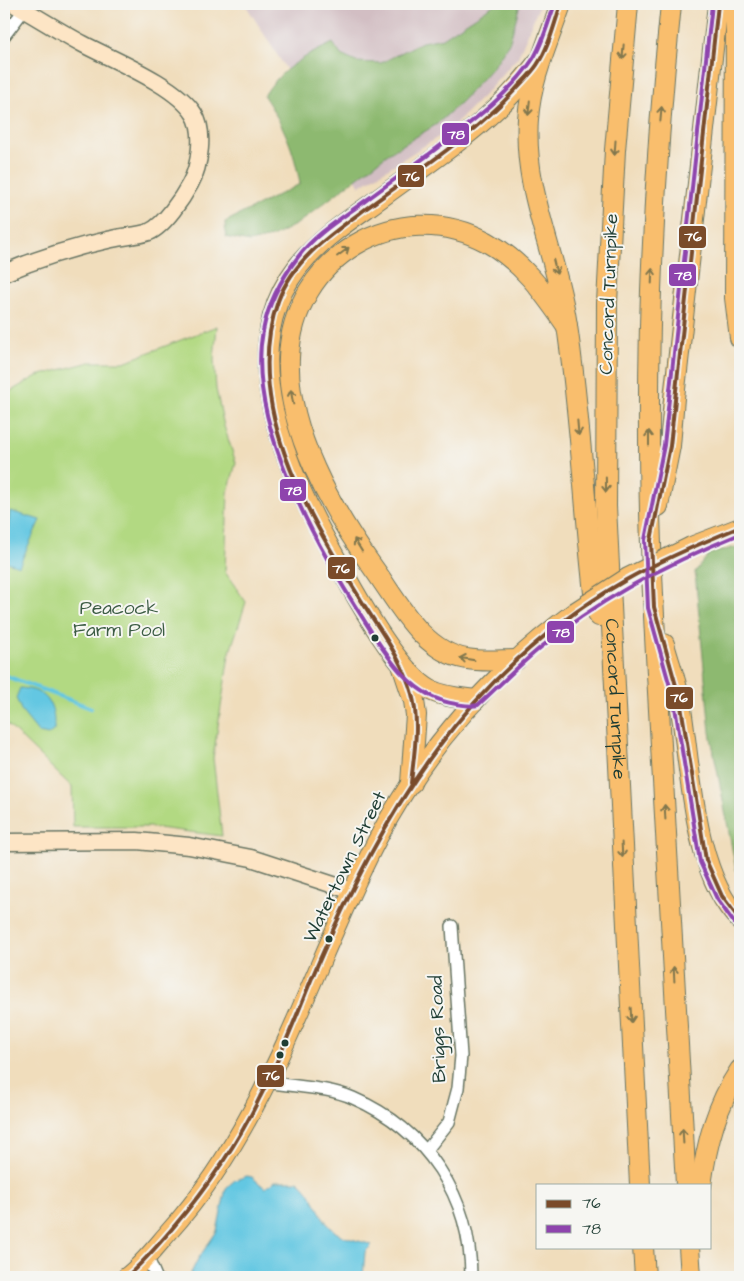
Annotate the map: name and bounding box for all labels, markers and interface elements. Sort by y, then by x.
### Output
one-way arrow [618,43,628,59]
one-way arrow [524,100,534,116]
one-way arrow [656,106,665,122]
line badge: 78 [441,122,470,146]
text: 78 [446,125,465,145]
one-way arrow [611,140,620,156]
line badge: 76 [397,164,425,188]
text: 76 [401,167,420,187]
street label: Concord Turnpike [593,213,625,375]
line badge: 76 [678,225,707,249]
text: 76 [683,227,702,247]
one-way arrow [336,247,349,258]
one-way arrow [551,259,560,275]
line badge: 78 [668,263,697,287]
text: 78 [673,266,692,286]
one-way arrow [647,268,656,284]
one-way arrow [287,390,297,406]
one-way arrow [573,420,582,436]
one-way arrow [644,431,654,447]
one-way arrow [601,476,611,493]
line badge: 78 [279,478,307,502]
text: 78 [283,481,302,501]
one-way arrow [352,538,362,552]
line badge: 76 [327,556,356,580]
text: 76 [331,559,350,579]
park label: Peacock Farm Pool [73,595,165,644]
street label: Concord Turnpike [598,618,633,780]
line badge: 78 [546,620,575,644]
text: 78 [551,623,570,643]
unlabelled marker [370,633,380,643]
one-way arrow [459,653,475,663]
line badge: 76 [665,686,694,710]
text: 76 [669,688,688,708]
street label: Watertown Street [297,786,394,947]
one-way arrow [661,804,670,820]
one-way arrow [618,841,627,857]
unlabelled marker [324,934,334,944]
one-way arrow [670,966,679,982]
street label: Briggs Road [423,975,454,1083]
one-way arrow [627,1007,636,1023]
unlabelled marker [280,1038,290,1048]
unlabelled marker [275,1050,285,1060]
line badge: 76 [256,1064,285,1088]
text: 76 [261,1066,280,1086]
one-way arrow [679,1128,688,1144]
legend [536,1184,712,1248]
text: 76 [582,1193,601,1214]
text: 78 [582,1219,601,1240]

